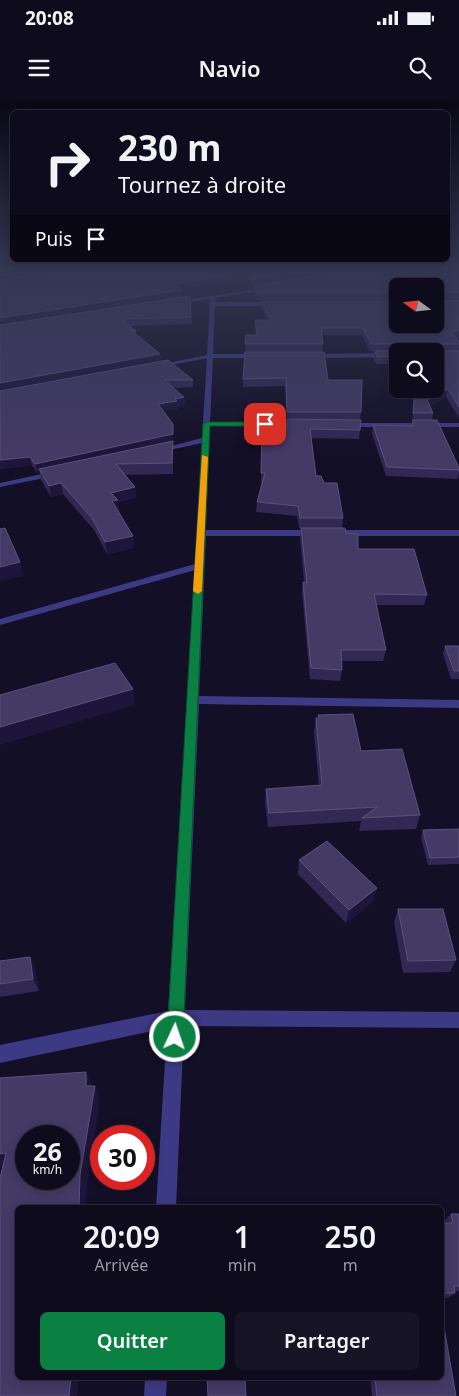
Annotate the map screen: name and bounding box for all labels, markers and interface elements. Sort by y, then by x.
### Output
text: 20:08 [25,5,74,31]
text: Navio [198,53,261,83]
icon: menu [25,54,53,82]
icon: search [406,54,434,82]
text: 230 m [118,124,221,171]
icon: right [35,130,100,195]
text: Tournez à droite [118,169,286,199]
icon: arrive [82,225,110,253]
text: Puis [35,226,72,252]
north arrow [389,278,444,332]
map controls [389,278,444,398]
button: search [389,343,444,398]
pin [244,403,286,445]
icon: arrive [251,410,279,438]
position arrow [148,1010,200,1062]
speed limit sign: 30 [90,1125,155,1190]
text: 26 [33,1134,62,1168]
text: km/h [33,1161,62,1178]
text: 20:09 [83,1216,160,1257]
text: 1 [234,1216,251,1257]
text: 250 [325,1216,376,1257]
text: Arrivée [94,1254,148,1276]
text: min [228,1254,257,1276]
text: m [343,1254,358,1276]
button: Quitter [40,1312,225,1370]
button: Partager [235,1312,419,1370]

